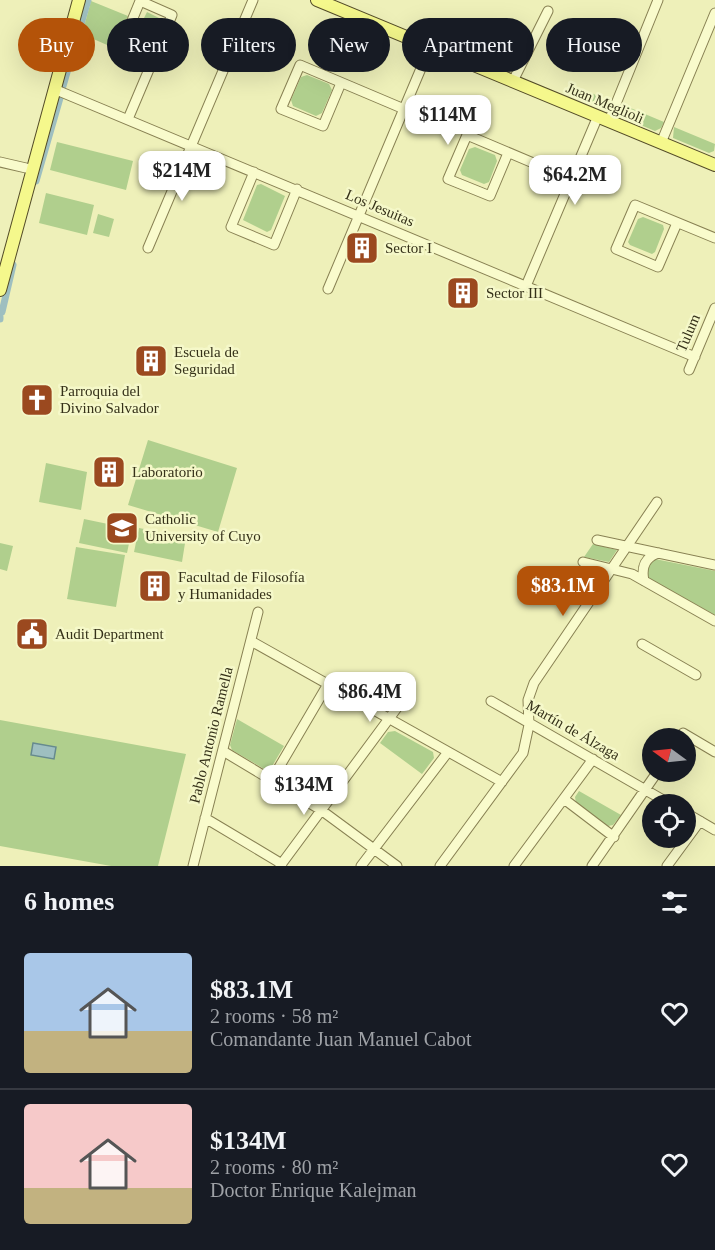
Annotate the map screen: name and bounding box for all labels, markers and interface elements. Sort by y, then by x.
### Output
chip: Buy [18,18,95,72]
chip: Rent [107,18,189,72]
chip: Filters [201,18,296,72]
chip: New [308,18,390,72]
chip: Apartment [402,18,534,72]
chip: House [546,18,642,72]
street label: Juan Meglioli [564,79,646,127]
pin: $114M [406,95,490,146]
text: $114M [419,103,477,125]
pin: $214M [140,151,224,202]
pin: $64.2M [526,155,624,206]
text: $214M [153,159,211,181]
text: $64.2M [543,163,607,185]
street label: Los Jesuitas [343,186,417,230]
building icon: Sector I [344,230,380,266]
place label: Sector I [385,240,432,256]
building icon: Sector III [445,275,481,311]
place label: Sector III [486,285,543,301]
street label: Tulum [673,311,703,354]
building icon: Escuela de Seguridad [133,343,169,379]
place label: Escuela de Seguridad [174,344,239,377]
church icon: Parroquia del Divino Salvador [19,382,55,418]
place label: Parroquia del Divino Salvador [60,383,159,416]
building icon: Laboratorio [91,454,127,490]
place label: Laboratorio [132,464,203,480]
school or university icon: Catholic University of Cuyo [104,510,140,546]
place label: Catholic University of Cuyo [145,511,261,544]
pin: $83.1M [514,566,612,617]
building icon: Facultad de Filosofía y Humanidades [137,568,173,604]
place label: Facultad de Filosofía y Humanidades [178,569,305,602]
text: $83.1M [531,574,595,596]
public building icon: Audit Department [14,616,50,652]
place label: Audit Department [55,626,165,642]
street label: Pablo Antonio Ramella [186,665,236,805]
pin: $86.4M [321,672,419,723]
text: $86.4M [338,680,402,702]
street label: Martín de Álzaga [524,697,623,763]
north arrow [642,728,696,782]
map controls [642,728,696,848]
pin: $134M [262,765,346,816]
text: $134M [275,773,333,795]
button: locate [642,794,696,848]
icon: filters [658,886,691,919]
text: 6 homes [24,887,114,916]
text: $83.1M [210,975,293,1004]
icon: home [72,977,144,1049]
icon: heart [658,997,691,1030]
text: 2 rooms · 58 m² [210,1005,338,1027]
text: Comandante Juan Manuel Cabot [210,1028,472,1050]
text: $134M [210,1126,287,1155]
icon: home [72,1128,144,1200]
icon: heart [658,1148,691,1181]
text: 2 rooms · 80 m² [210,1156,338,1178]
text: Doctor Enrique Kalejman [210,1179,417,1201]

